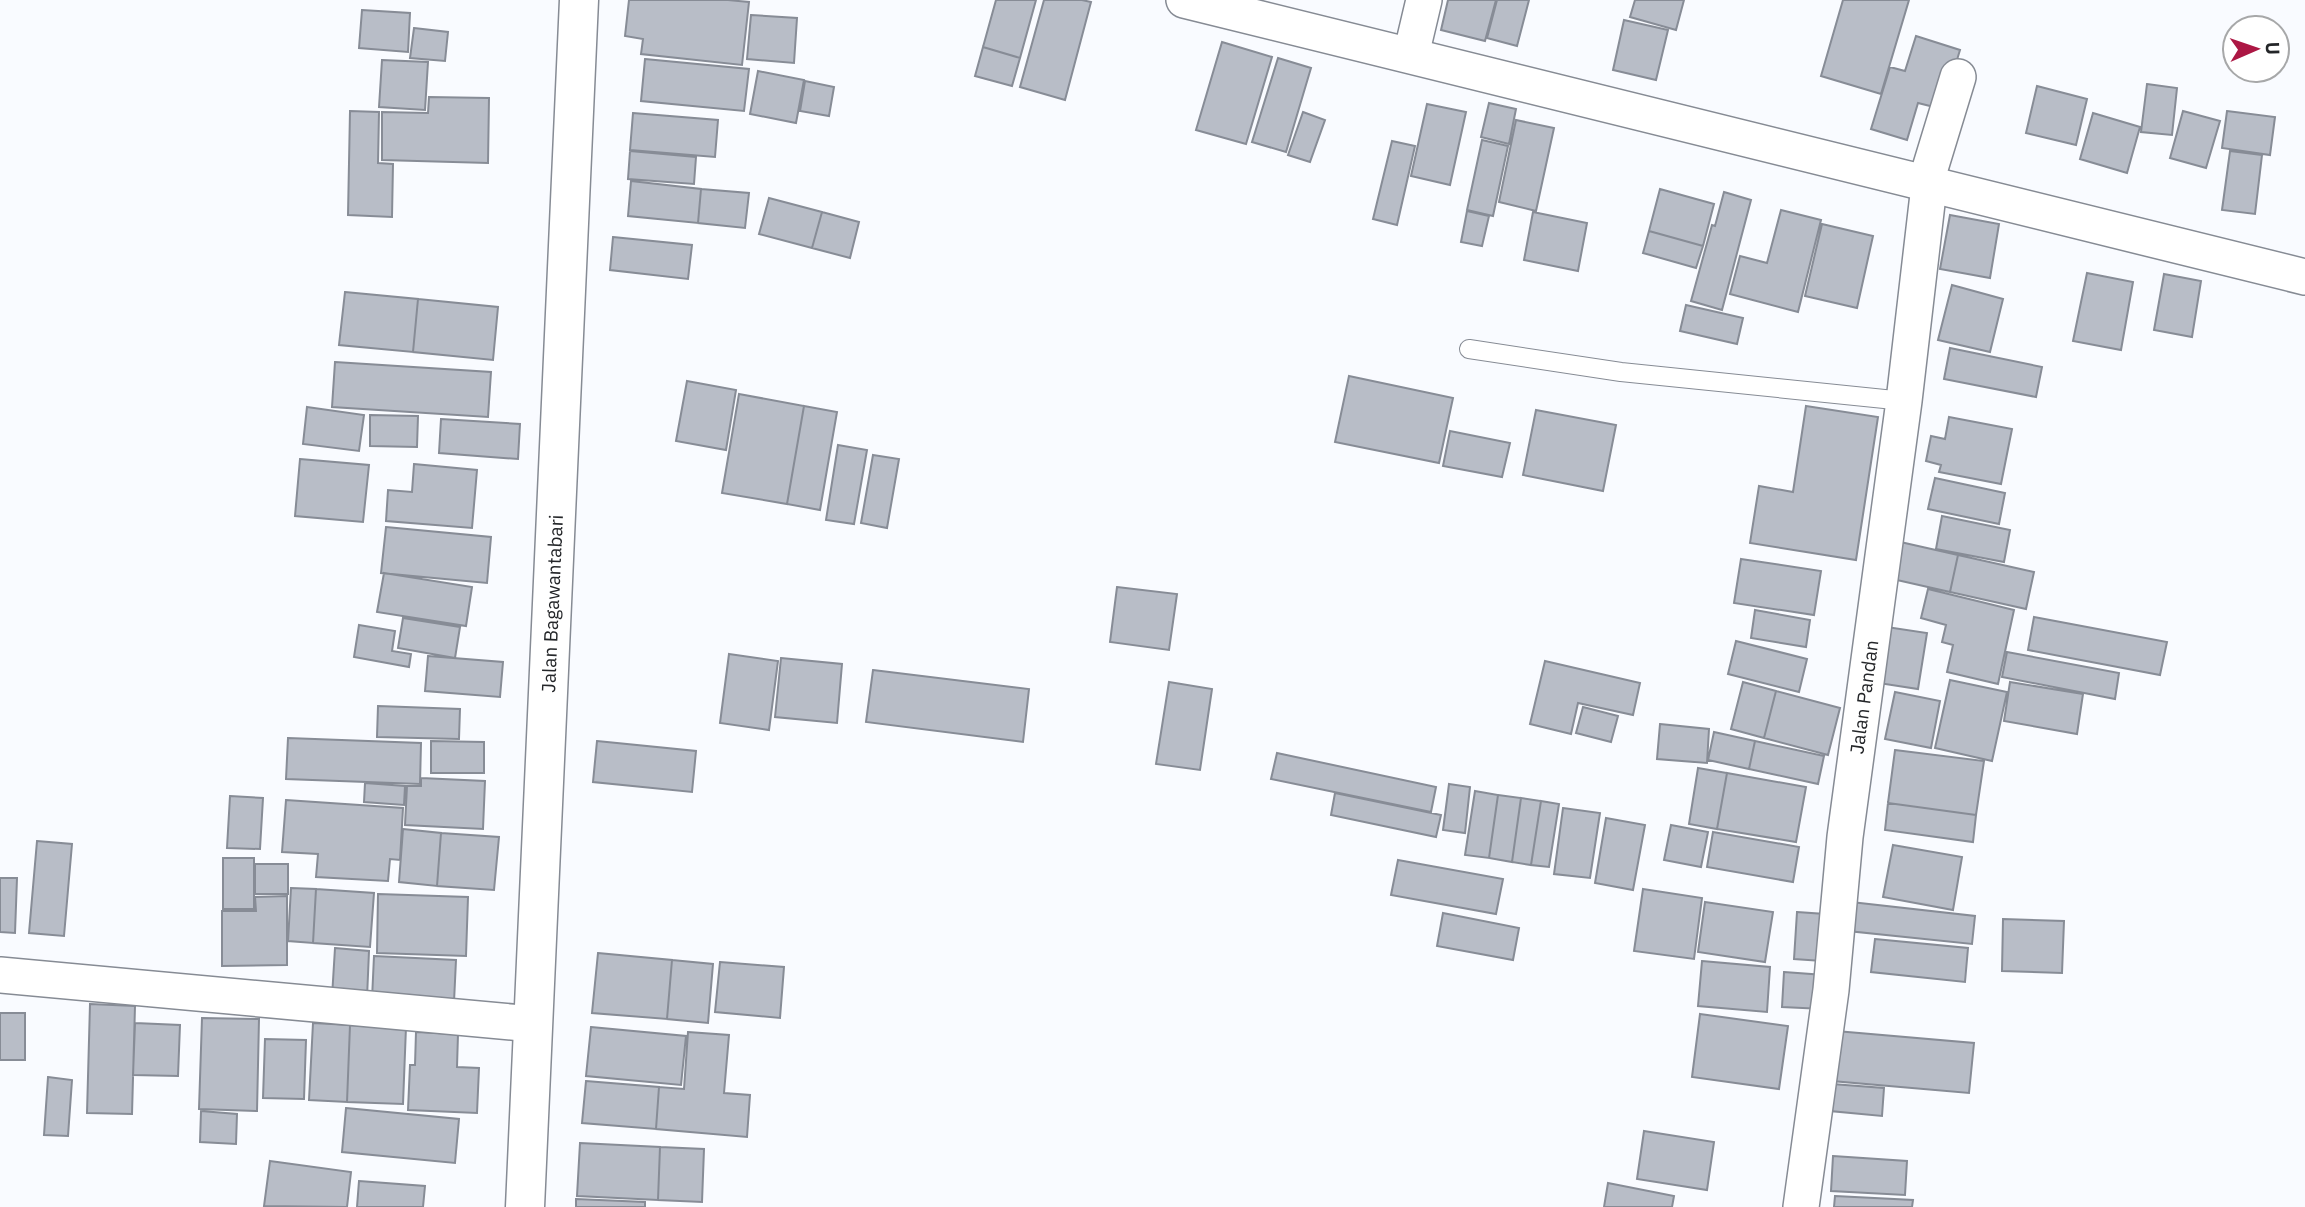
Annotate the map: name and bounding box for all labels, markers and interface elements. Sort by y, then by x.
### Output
north arrow [2221,14,2291,84]
text: U [2261,41,2285,55]
street label: Jalan Bagawantabari [536,514,568,693]
street label: Jalan Pandan [1844,639,1884,755]

